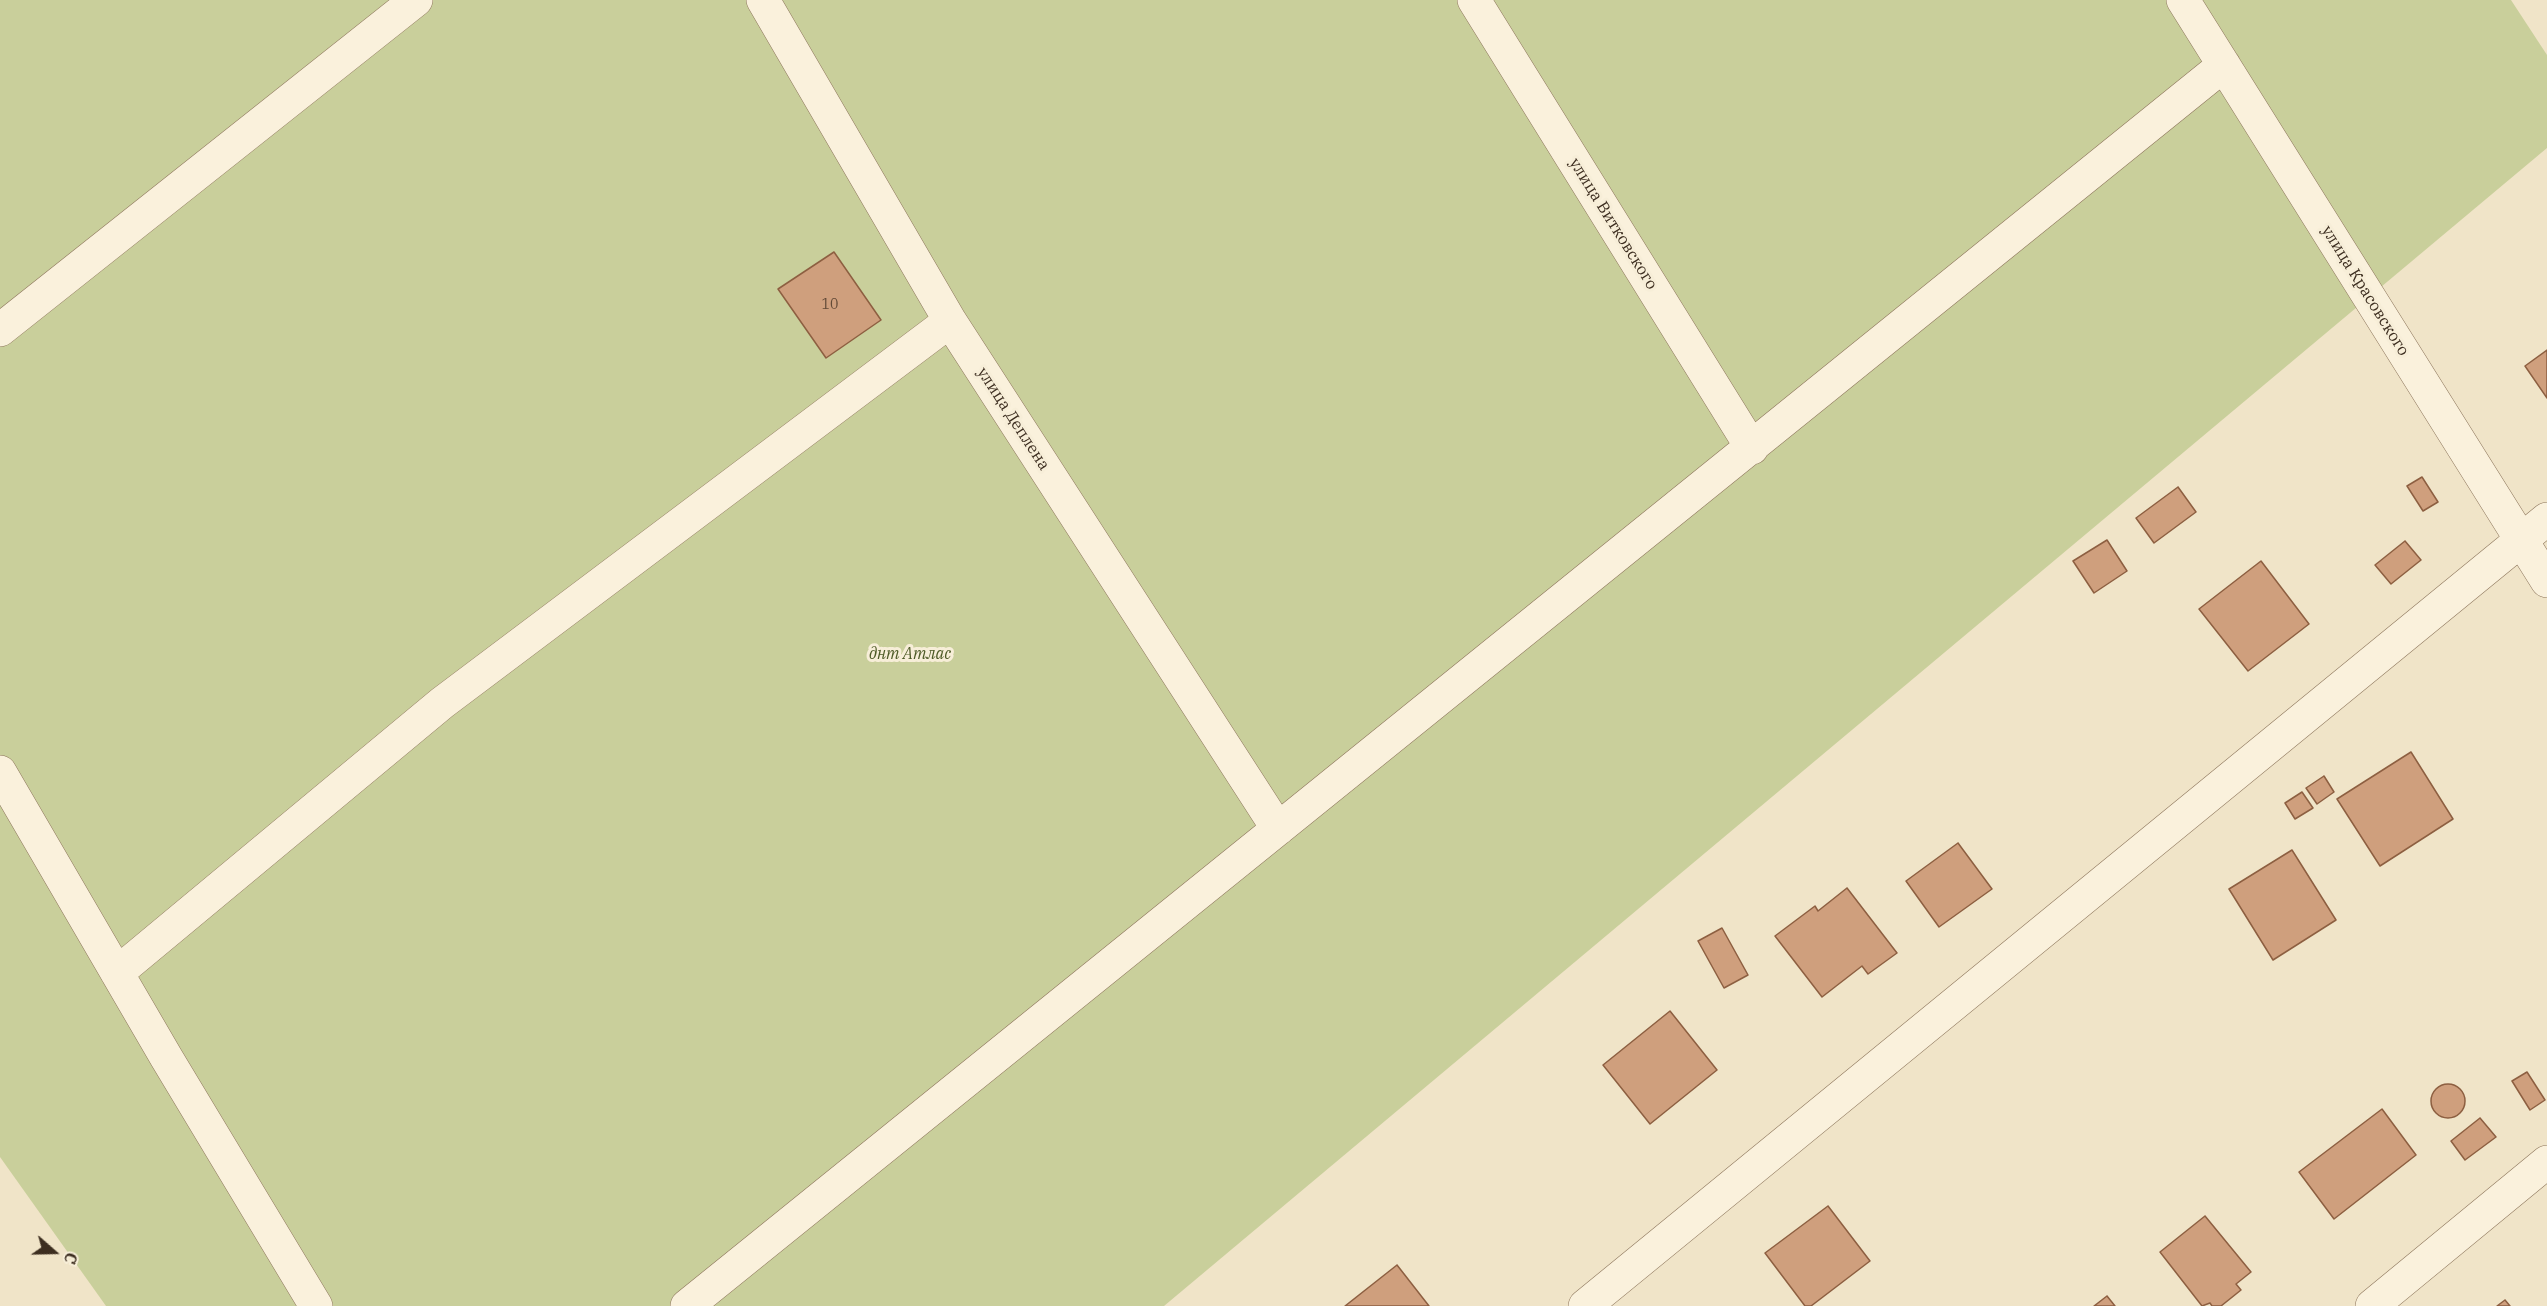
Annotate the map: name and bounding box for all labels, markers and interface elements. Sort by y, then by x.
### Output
street label: улица Витковского [1565,155,1661,293]
street label: улица Красовского [2317,222,2413,360]
house number: 10 [822,297,838,313]
street label: улица Деплена [973,364,1053,474]
park label: днт Атлас [869,644,951,664]
north arrow [24,1222,84,1282]
text: С [60,1250,82,1267]

